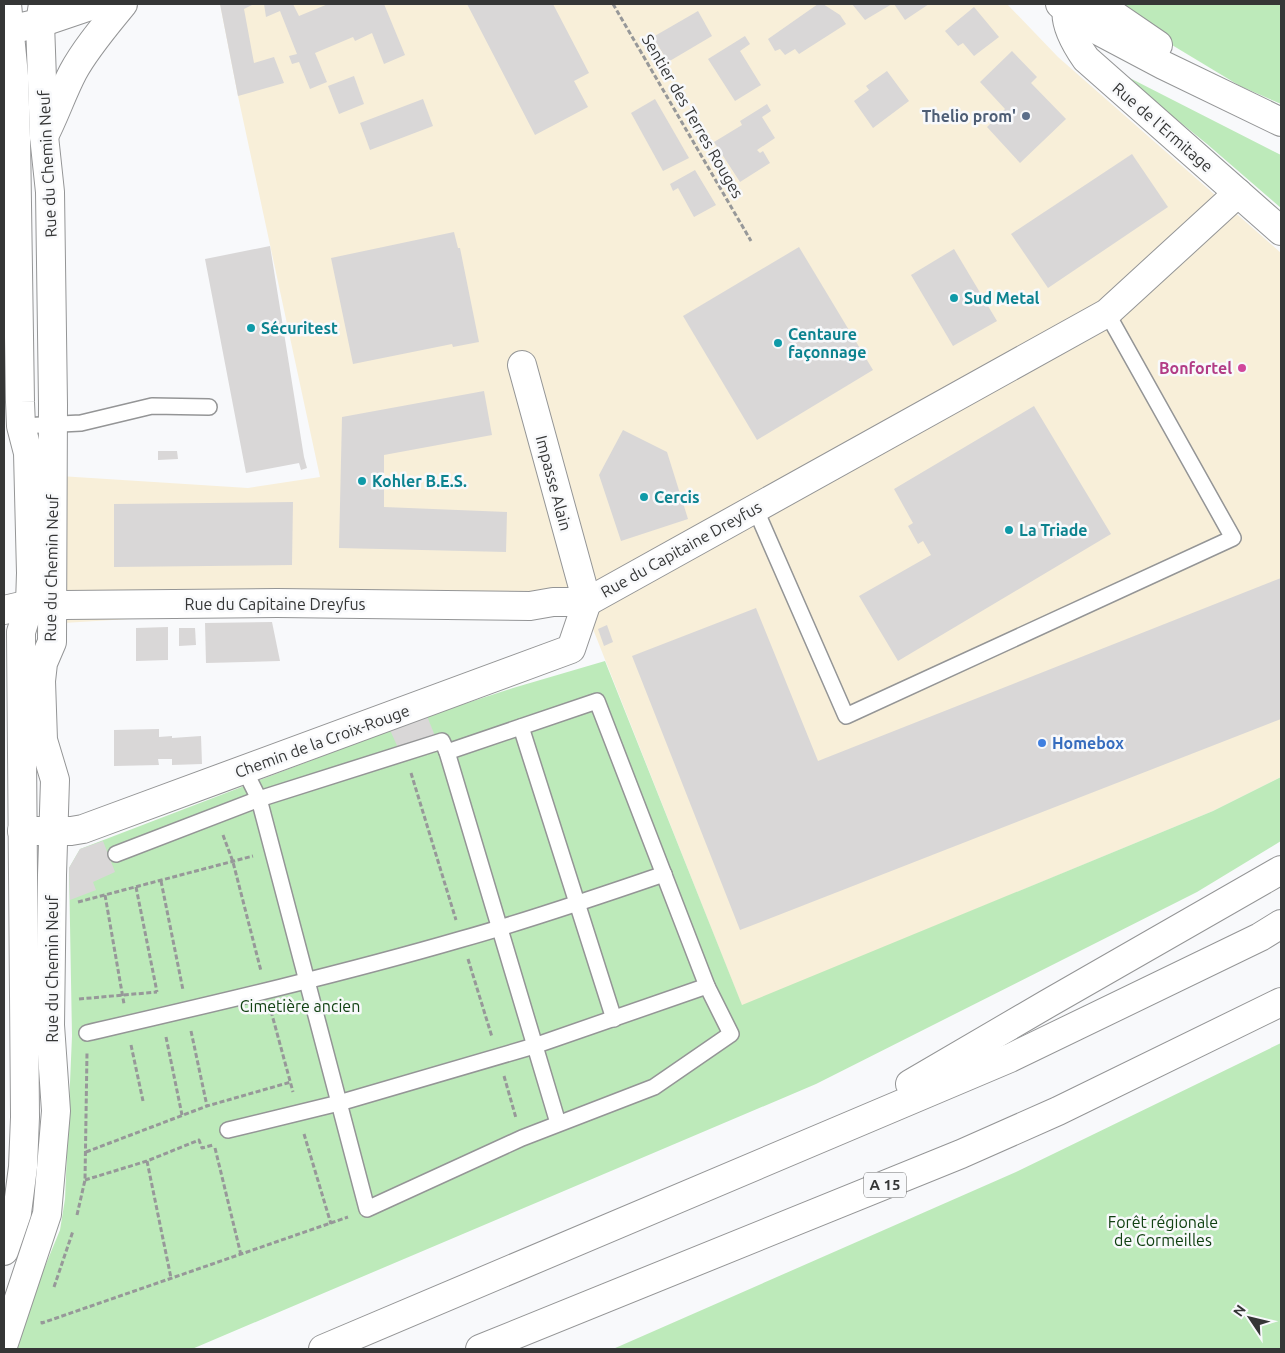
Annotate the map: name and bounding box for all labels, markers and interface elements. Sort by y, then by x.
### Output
street label: Sentier des Terres Rouges [639,31,747,201]
street label: Rue de l'Ermitage [1109,79,1217,175]
street label: Rue du Chemin Neuf [34,89,60,238]
place label: Thelio prom' [922,107,1016,125]
marker: Thelio prom' [1020,110,1032,122]
place label: Sud Metal [964,289,1040,307]
marker: Sud Metal [948,292,960,304]
place label: Sécuritest [261,319,338,337]
marker: Sécuritest [245,322,257,334]
place label: Centaure façonnage [788,325,866,362]
marker: Centaure façonnage [772,337,784,349]
place label: Bonfortel [1159,359,1232,377]
marker: Bonfortel [1236,362,1248,374]
street label: Impasse Alain [533,433,575,533]
place label: Kohler B.E.S. [372,472,467,490]
marker: Kohler B.E.S. [356,475,368,487]
place label: Cercis [654,488,700,506]
marker: Cercis [638,491,650,503]
street label: Rue du Chemin Neuf [41,493,61,642]
street label: Rue du Capitaine Dreyfus [597,497,765,601]
place label: La Triade [1019,521,1088,539]
marker: La Triade [1003,524,1015,536]
street label: Rue du Capitaine Dreyfus [184,595,366,613]
street label: Chemin de la Croix-Rouge [232,701,412,781]
place label: Homebox [1052,734,1124,752]
marker: Homebox [1036,737,1048,749]
street label: Rue du Chemin Neuf [43,894,61,1043]
park label: Cimetière ancien [240,997,360,1015]
road number: A 15 [864,1172,906,1198]
park label: Forêt régionale de Cormeilles [1108,1213,1218,1249]
north arrow [1225,1293,1275,1343]
text: N [1230,1302,1249,1319]

